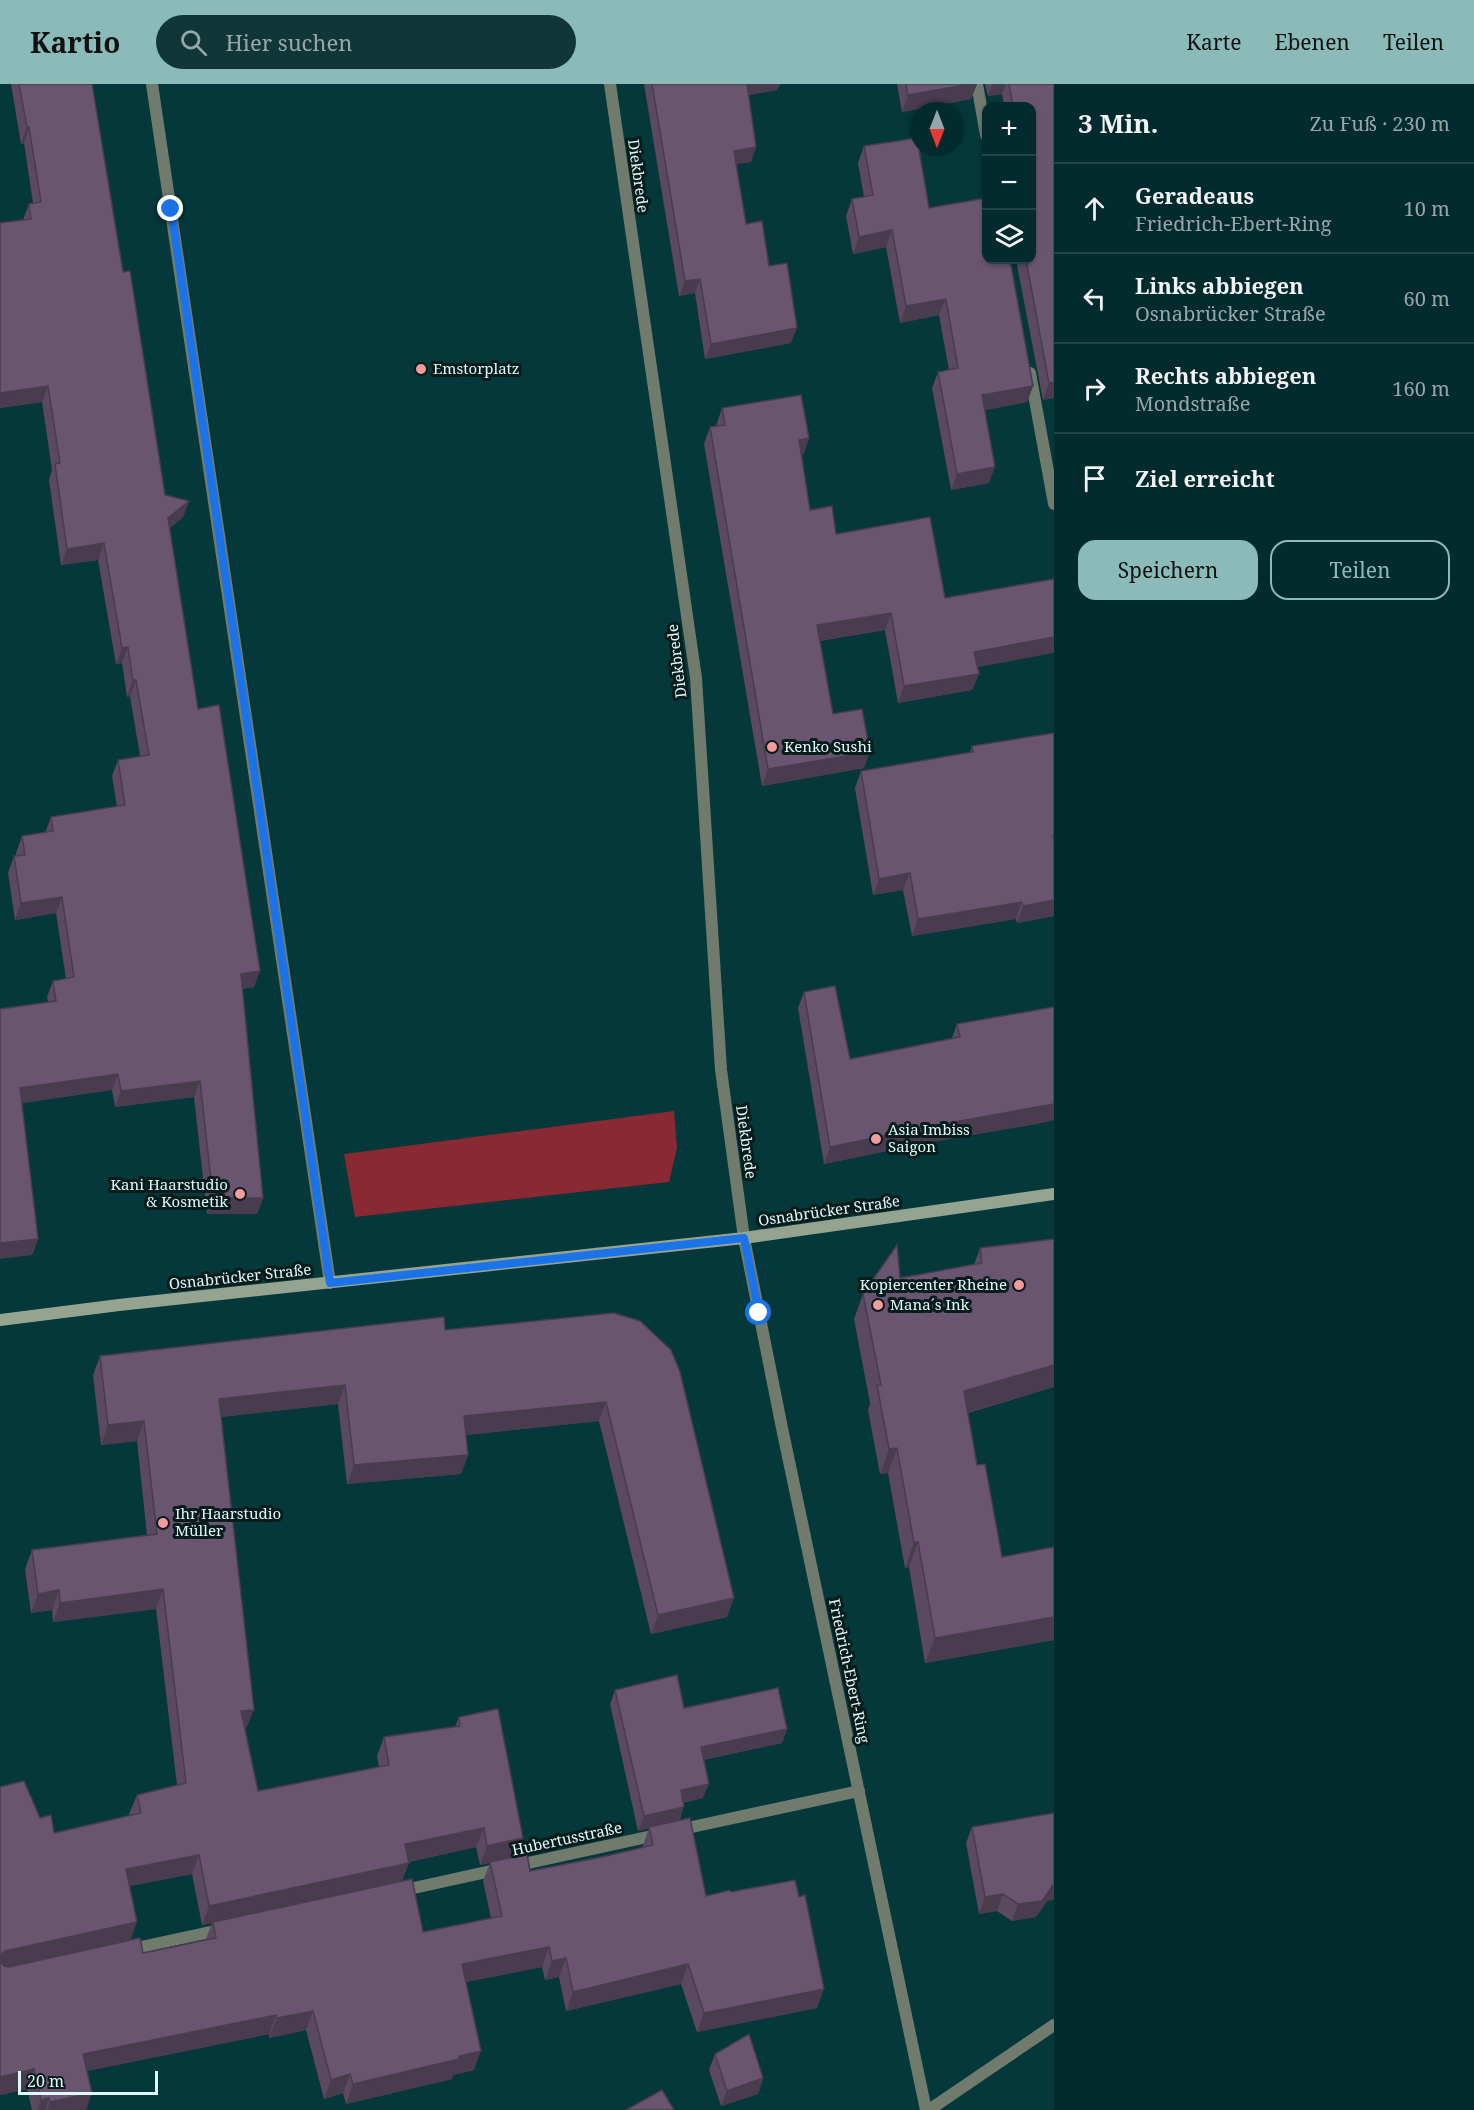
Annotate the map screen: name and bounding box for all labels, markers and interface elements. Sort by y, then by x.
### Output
search box [156,15,576,69]
text: Kartio [30,23,120,61]
icon: search [177,26,210,59]
text: Hier suchen [225,27,352,57]
text: Karte [1186,28,1241,56]
text: Ebenen [1274,28,1350,56]
text: Teilen [1383,28,1444,56]
north arrow [910,102,964,156]
map controls [982,102,1036,264]
button: + [982,102,1036,156]
text: 3 Min. [1078,105,1158,141]
text: Zu Fuß · 230 m [1310,110,1450,137]
street label: Diekbrede [624,138,654,214]
button: − [982,156,1036,210]
text: Geradeaus [1135,180,1254,210]
icon: ahead [1078,192,1111,225]
route end [157,195,183,221]
text: 10 m [1404,195,1450,222]
button: layers [982,210,1036,264]
text: Friedrich-Ebert-Ring [1135,210,1331,237]
text: Links abbiegen [1135,270,1304,300]
icon: left [1078,282,1111,315]
text: 60 m [1404,285,1450,312]
text: Osnabrücker Straße [1135,300,1326,327]
place label: Emstorplatz [433,358,520,378]
text: Rechts abbiegen [1135,360,1316,390]
marker: Emstorplatz [414,362,428,376]
icon: right [1078,372,1111,405]
text: 160 m [1392,375,1450,402]
text: Mondstraße [1135,390,1250,417]
icon: arrive [1078,462,1111,495]
text: Ziel erreicht [1135,463,1275,493]
button: Speichern [1078,540,1258,600]
button: Teilen [1270,540,1450,600]
street label: Diekbrede [662,623,690,699]
place label: Kenko Sushi [784,736,872,756]
marker: Kenko Sushi [765,740,779,754]
street label: Diekbrede [732,1104,762,1180]
place label: Asia Imbiss Saigon [888,1119,970,1156]
marker: Asia Imbiss Saigon [869,1132,883,1146]
place label: Kani Haarstudio & Kosmetik [111,1174,228,1211]
marker: Kani Haarstudio & Kosmetik [233,1187,247,1201]
street label: Osnabrücker Straße [757,1190,901,1230]
street label: Osnabrücker Straße [168,1259,312,1293]
place label: Kopiercenter Rheine [860,1274,1007,1294]
marker: Kopiercenter Rheine [1012,1278,1026,1292]
place label: Mana´s Ink [890,1294,970,1314]
marker: Mana´s Ink [871,1298,885,1312]
route start [745,1299,771,1325]
place label: Ihr Haarstudio Müller [175,1503,281,1540]
marker: Ihr Haarstudio Müller [156,1516,170,1530]
street label: Friedrich-Ebert-Ring [825,1597,875,1745]
street label: Hubertusstraße [510,1817,624,1859]
scale bar [18,2068,158,2096]
text: 20 m [27,2070,64,2092]

